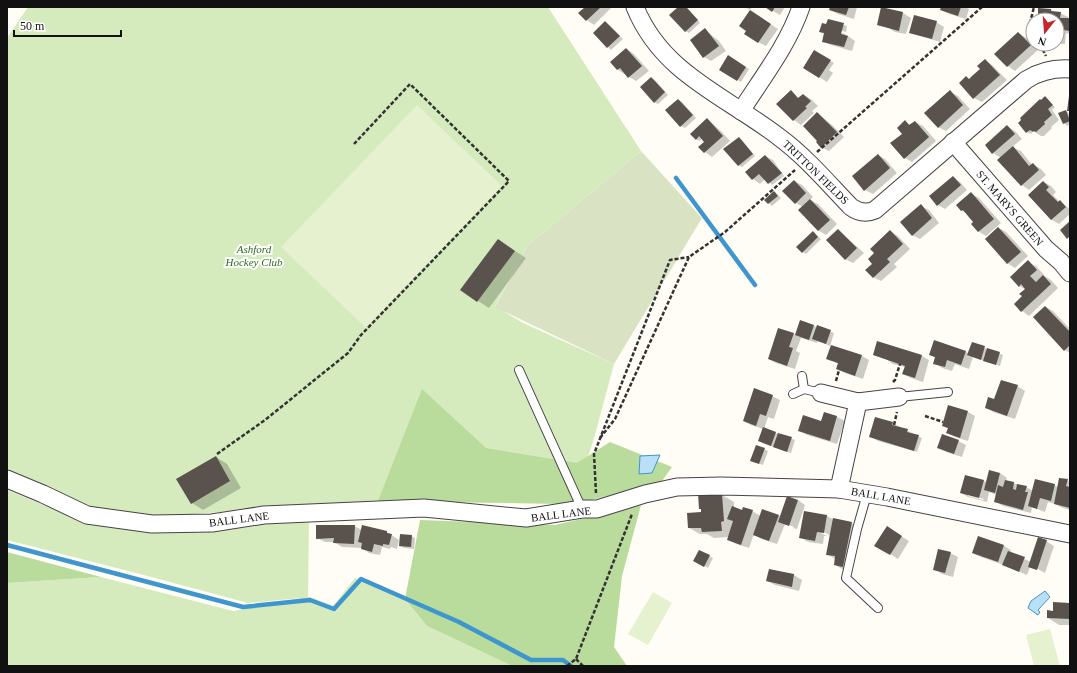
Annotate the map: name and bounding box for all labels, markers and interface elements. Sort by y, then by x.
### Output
scale bar [14,12,121,38]
north arrow [1025,12,1065,52]
text: 50 m [20,19,45,33]
text: N [1036,35,1048,48]
street label: TRITTON FIELDS [781,138,851,206]
street label: ST. MARYS GREEN [974,168,1046,248]
park label: Ashford Hockey Club [224,243,283,268]
street label: BALL LANE [850,485,912,507]
street label: BALL LANE [530,504,592,524]
street label: BALL LANE [208,509,270,529]

